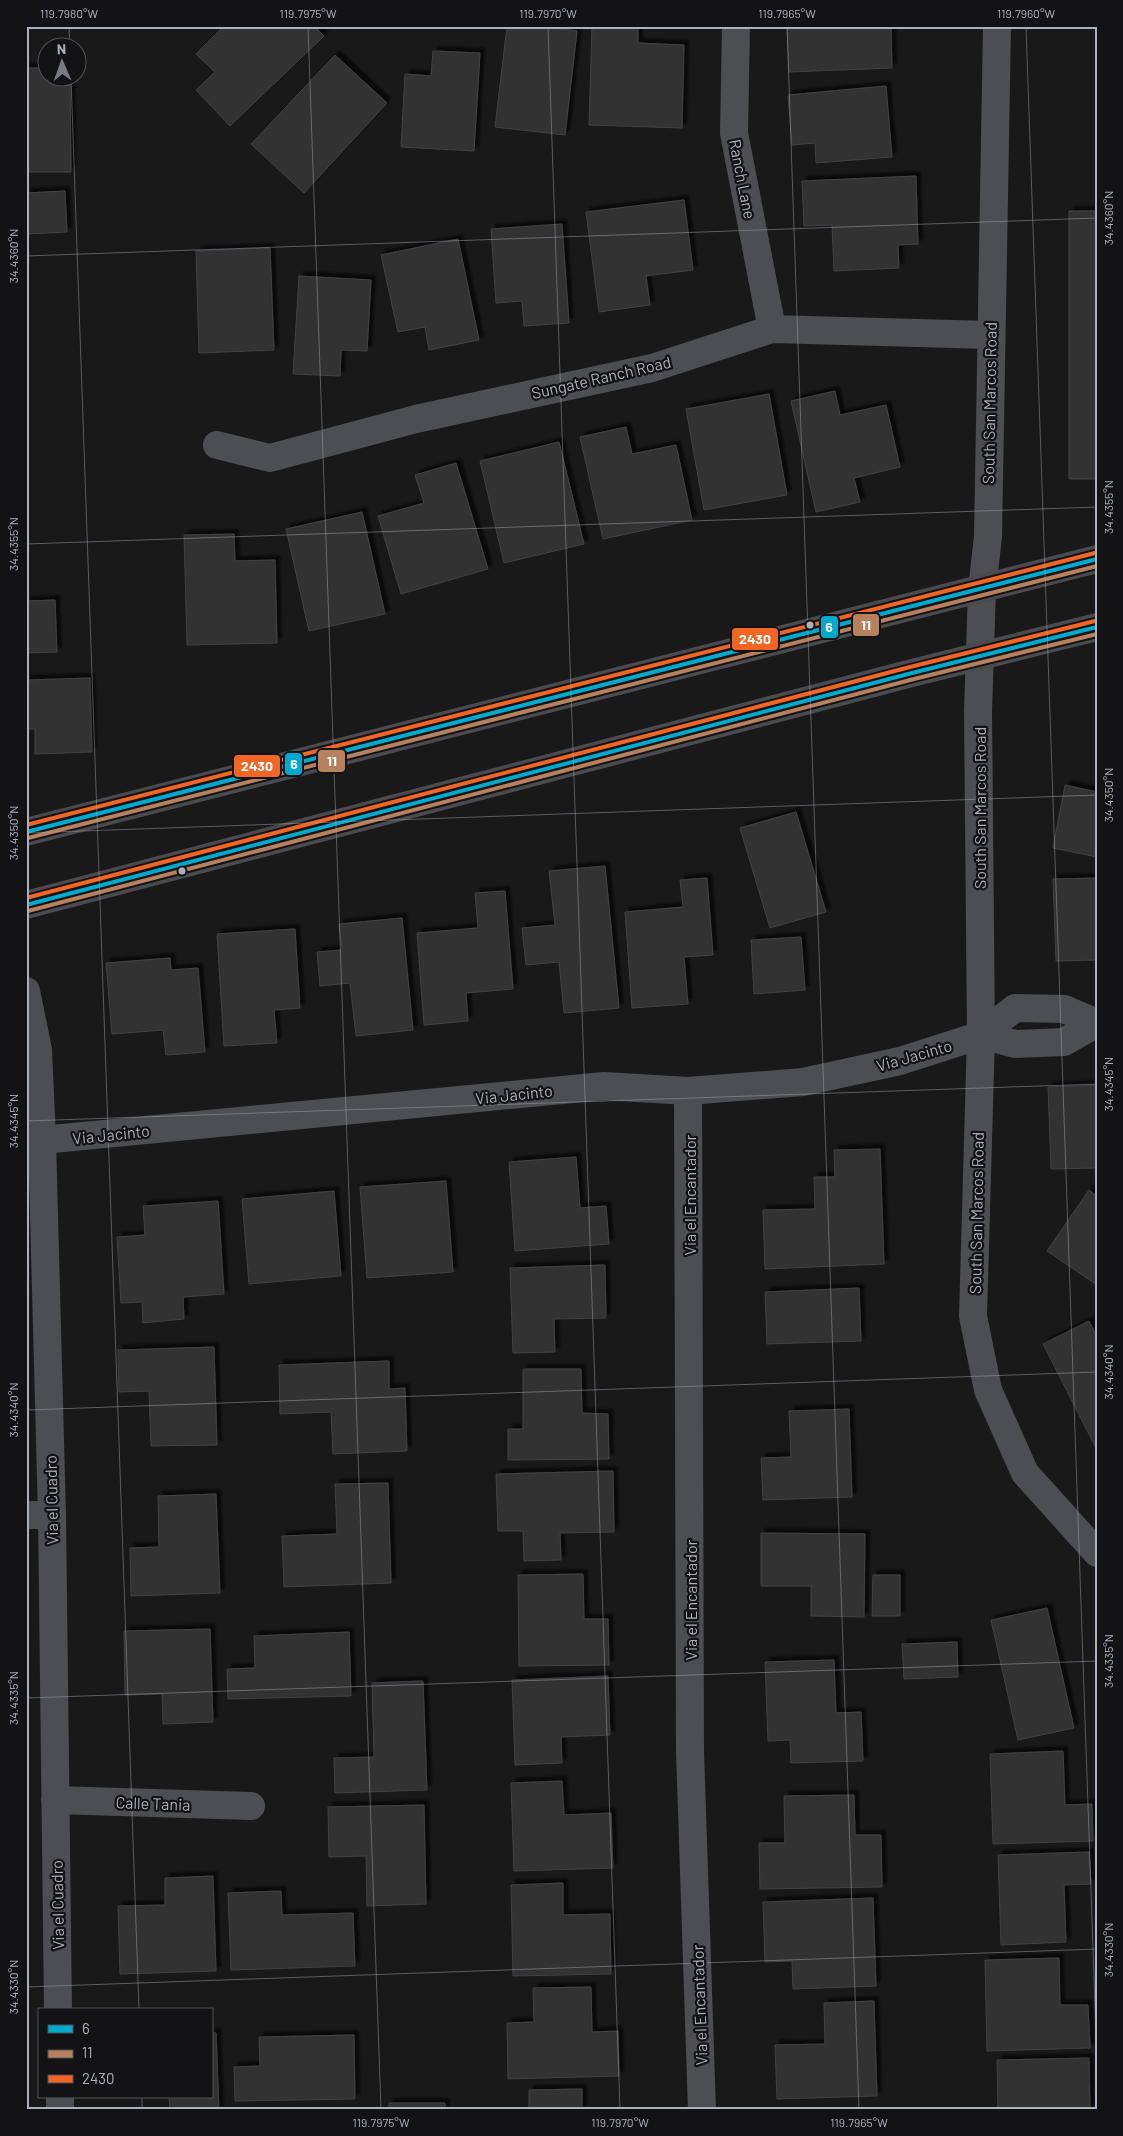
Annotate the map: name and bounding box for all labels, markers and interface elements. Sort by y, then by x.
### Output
text: 119.7980°W [40,6,99,20]
text: 119.7975°W [280,6,337,20]
text: 119.7970°W [519,6,577,20]
text: 119.7965°W [758,6,816,20]
text: 119.7960°W [997,6,1055,20]
north arrow [38,38,88,88]
text: N [57,40,66,57]
street label: Ranch Lane [726,137,760,221]
text: 34.4360°N [1101,191,1115,245]
text: 34.4360°N [6,229,20,283]
street label: South San Marcos Road [978,322,1000,484]
street label: Sungate Ranch Road [529,352,673,402]
text: 34.4355°N [1101,480,1115,534]
text: 34.4355°N [6,517,20,571]
line badge: 11 [852,613,880,637]
line badge: 6 [820,615,839,639]
text: 11 [861,616,871,633]
text: 6 [825,618,833,635]
unlabelled marker [805,620,815,630]
line badge: 2430 [731,627,779,651]
text: 2430 [739,630,771,647]
street label: South San Marcos Road [970,727,989,889]
line badge: 11 [317,749,346,773]
line badge: 6 [284,752,303,776]
text: 11 [327,752,337,769]
line badge: 2430 [233,754,281,778]
text: 6 [290,755,298,772]
text: 2430 [241,757,273,774]
text: 34.4350°N [1101,768,1115,822]
text: 34.4350°N [6,806,20,860]
unlabelled marker [177,866,187,876]
street label: Via Jacinto [874,1035,954,1075]
text: 34.4345°N [1101,1057,1115,1111]
street label: Via Jacinto [474,1080,554,1108]
text: 34.4345°N [6,1094,20,1148]
street label: Via Jacinto [71,1120,151,1148]
street label: South San Marcos Road [965,1132,987,1294]
street label: Via el Encantador [680,1134,699,1255]
text: 34.4340°N [1101,1345,1115,1400]
text: 34.4340°N [6,1383,20,1438]
street label: Via el Cuadro [41,1455,61,1545]
street label: Via el Encantador [681,1539,700,1660]
text: 34.4335°N [1101,1634,1115,1688]
text: 34.4335°N [6,1671,20,1725]
street label: Calle Tania [115,1792,191,1814]
street label: Via el Cuadro [47,1860,67,1950]
text: 34.4330°N [1101,1923,1115,1977]
street label: Via el Encantador [687,1944,711,2066]
text: 34.4330°N [6,1960,20,2014]
legend [38,2008,212,2098]
text: 6 [82,2019,90,2037]
text: 11 [82,2043,93,2061]
text: 2430 [82,2069,115,2087]
text: 119.7975°W [353,2115,410,2129]
text: 119.7970°W [591,2115,649,2129]
text: 119.7965°W [830,2115,888,2129]

